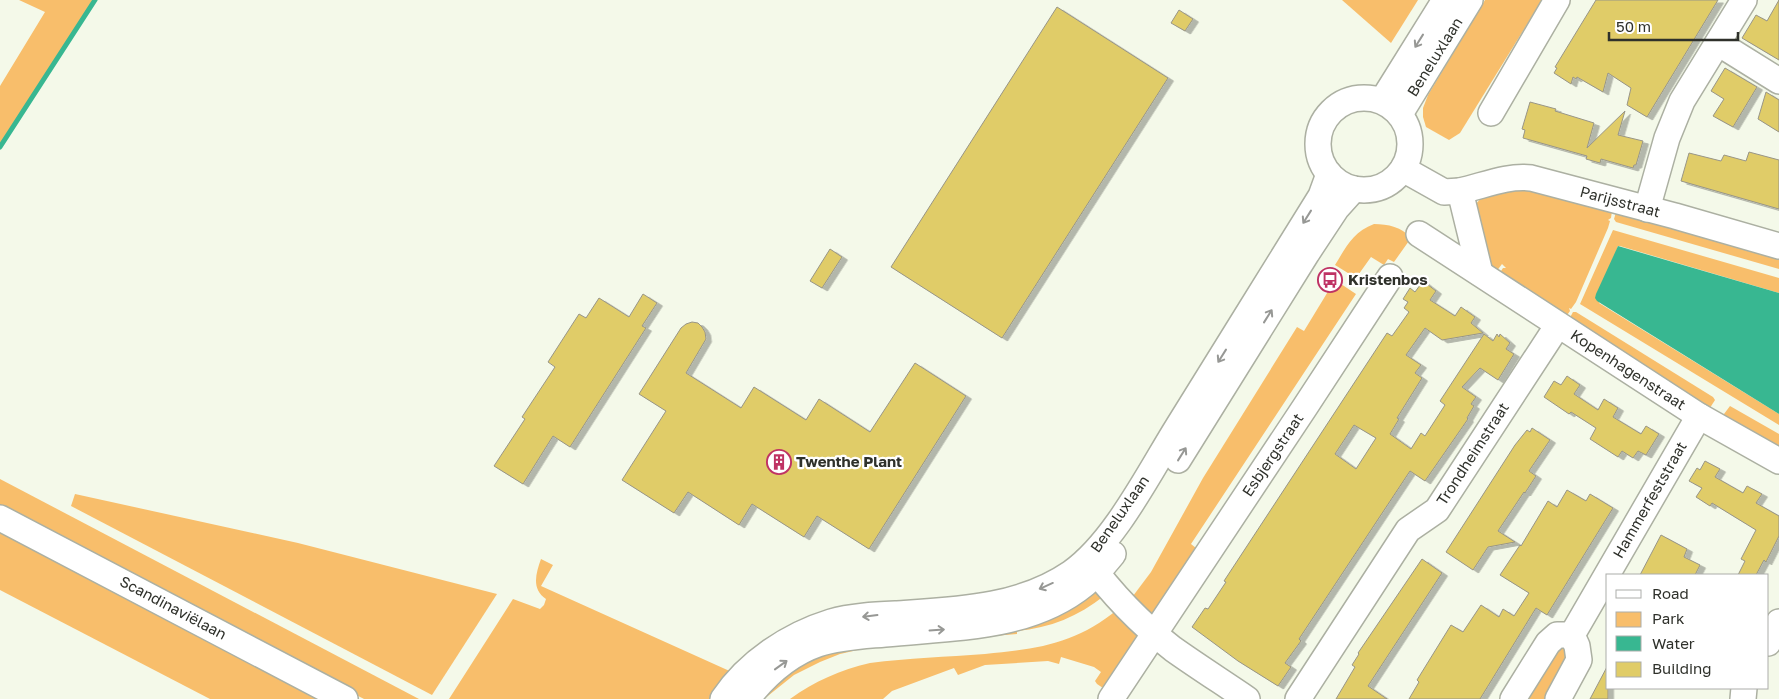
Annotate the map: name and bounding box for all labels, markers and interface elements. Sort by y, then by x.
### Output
scale bar [1609,10,1738,42]
street label: Beneluxlaan [1403,14,1466,99]
text: 50 m [1616,17,1651,35]
one-way arrow [1413,34,1423,48]
street label: Parijsstraat [1578,182,1662,220]
one-way arrow [1302,210,1312,224]
bus stop icon: Kristenbos [1317,267,1343,293]
place label: Kristenbos [1348,270,1428,288]
one-way arrow [1263,310,1273,324]
street label: Kopenhagenstraat [1568,325,1689,413]
one-way arrow [1217,348,1227,362]
street label: Trondheimstraat [1432,399,1512,508]
street label: Esbjergstraat [1238,409,1307,499]
street label: Hammerfeststraat [1608,438,1690,561]
one-way arrow [1177,448,1187,462]
building icon: Twenthe Plant [766,449,792,475]
place label: Twenthe Plant [796,452,902,470]
street label: Beneluxlaan [1086,471,1152,555]
street label: Scandinaviëlaan [117,571,230,643]
legend [1606,574,1769,689]
one-way arrow [1039,582,1054,592]
text: Road [1652,584,1689,602]
text: Park [1652,609,1685,627]
one-way arrow [862,611,878,621]
one-way arrow [929,625,945,634]
text: Water [1652,634,1695,652]
text: Building [1652,659,1712,677]
one-way arrow [774,660,788,670]

